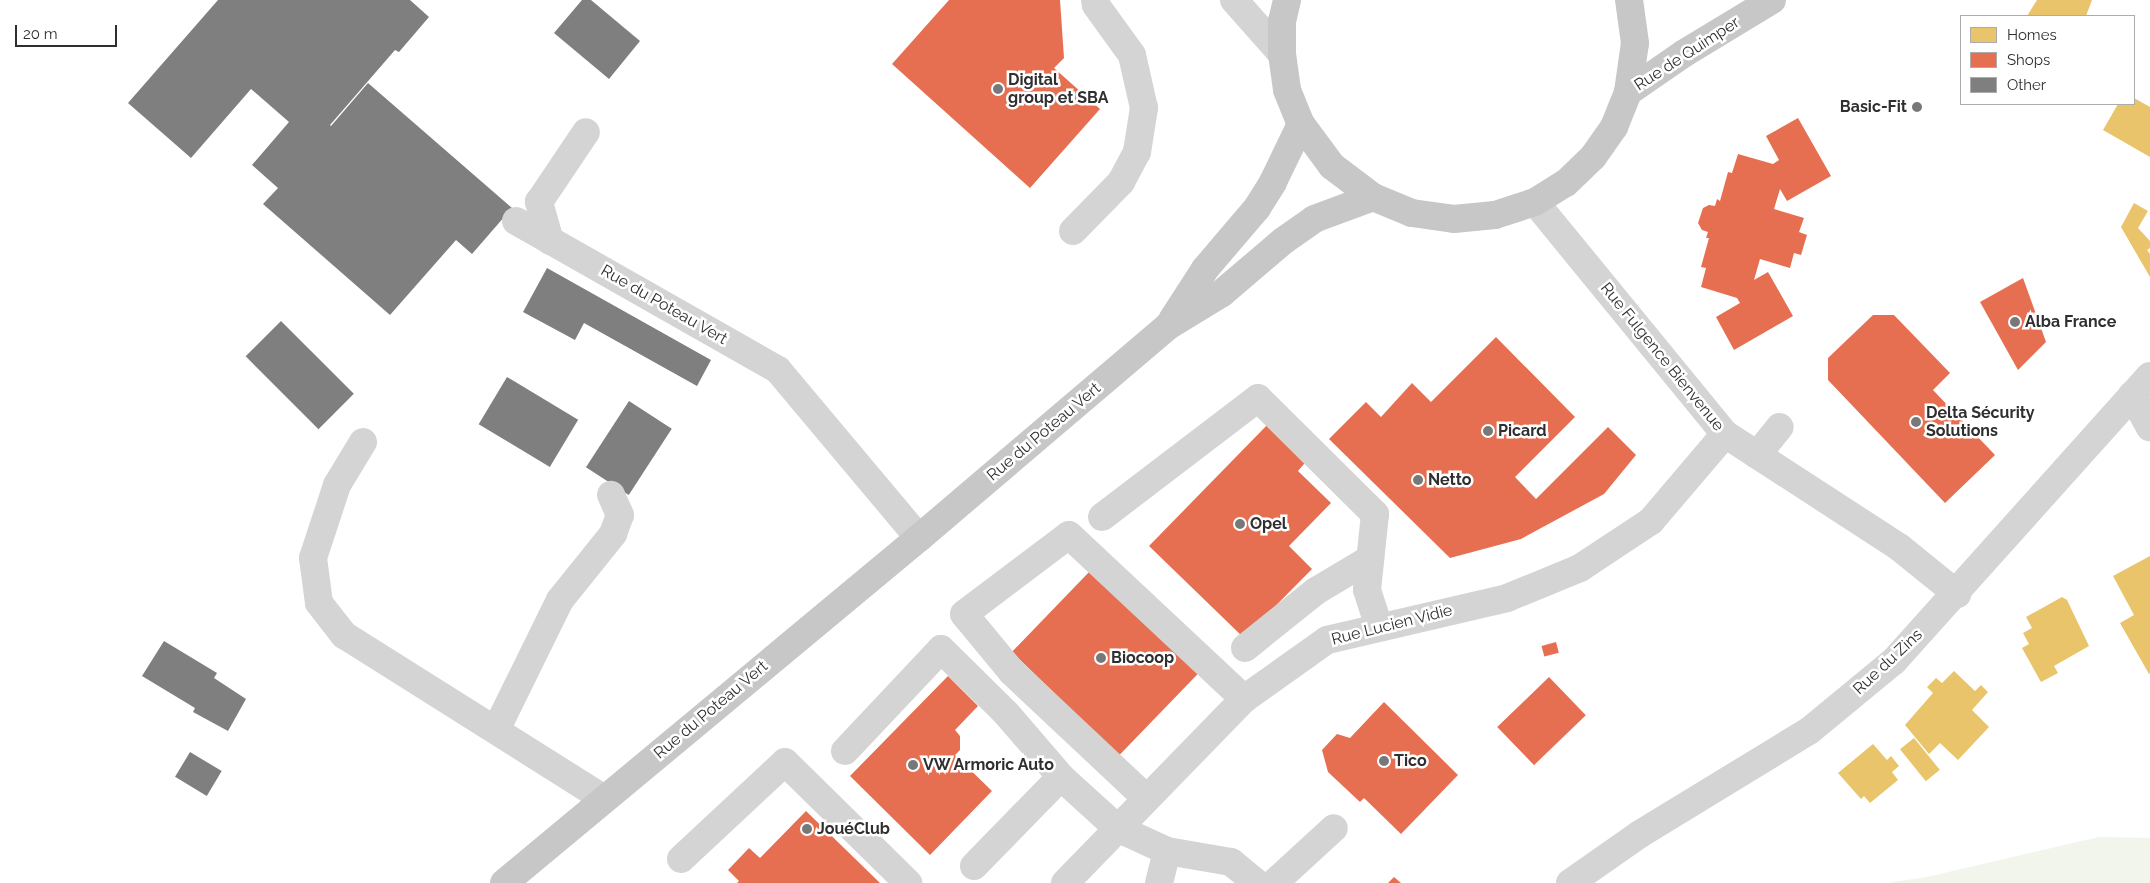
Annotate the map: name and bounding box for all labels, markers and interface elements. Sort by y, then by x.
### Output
street label: Rue de Quimper [1631,13,1743,95]
scale bar [18,15,120,47]
legend [1960,15,2135,105]
text: 20 m [23,25,58,43]
text: Homes [2007,26,2057,44]
text: Shops [2007,51,2050,69]
place label: Digital group et SBA [1008,70,1108,108]
text: Other [2007,76,2046,94]
marker: Digital group et SBA [992,83,1004,95]
place label: Basic-Fit [1840,97,1907,117]
marker: Basic-Fit [1911,101,1923,113]
street label: Rue du Poteau Vert [597,261,731,349]
street label: Rue Fulgence Bienvenue [1596,279,1728,435]
place label: Alba France [2025,312,2116,332]
marker: Alba France [2009,316,2021,328]
street label: Rue du Poteau Vert [983,379,1105,485]
place label: Delta Sécurity Solutions [1926,403,2035,441]
marker: Delta Sécurity Solutions [1910,416,1922,428]
place label: Picard [1498,421,1547,441]
marker: Picard [1482,425,1494,437]
place label: Netto [1428,470,1471,490]
marker: Netto [1412,474,1424,486]
place label: Opel [1250,514,1287,534]
marker: Opel [1234,518,1246,530]
street label: Rue Lucien Vidie [1329,601,1455,649]
street label: Rue du Zins [1849,625,1927,699]
place label: Biocoop [1111,648,1174,668]
marker: Biocoop [1095,652,1107,664]
street label: Rue du Poteau Vert [650,657,772,763]
place label: Tico [1394,751,1427,771]
place label: VW Armoric Auto [923,755,1055,775]
marker: Tico [1378,755,1390,767]
marker: VW Armoric Auto [907,759,919,771]
place label: JouéClub [817,819,890,839]
marker: JouéClub [801,823,813,835]

